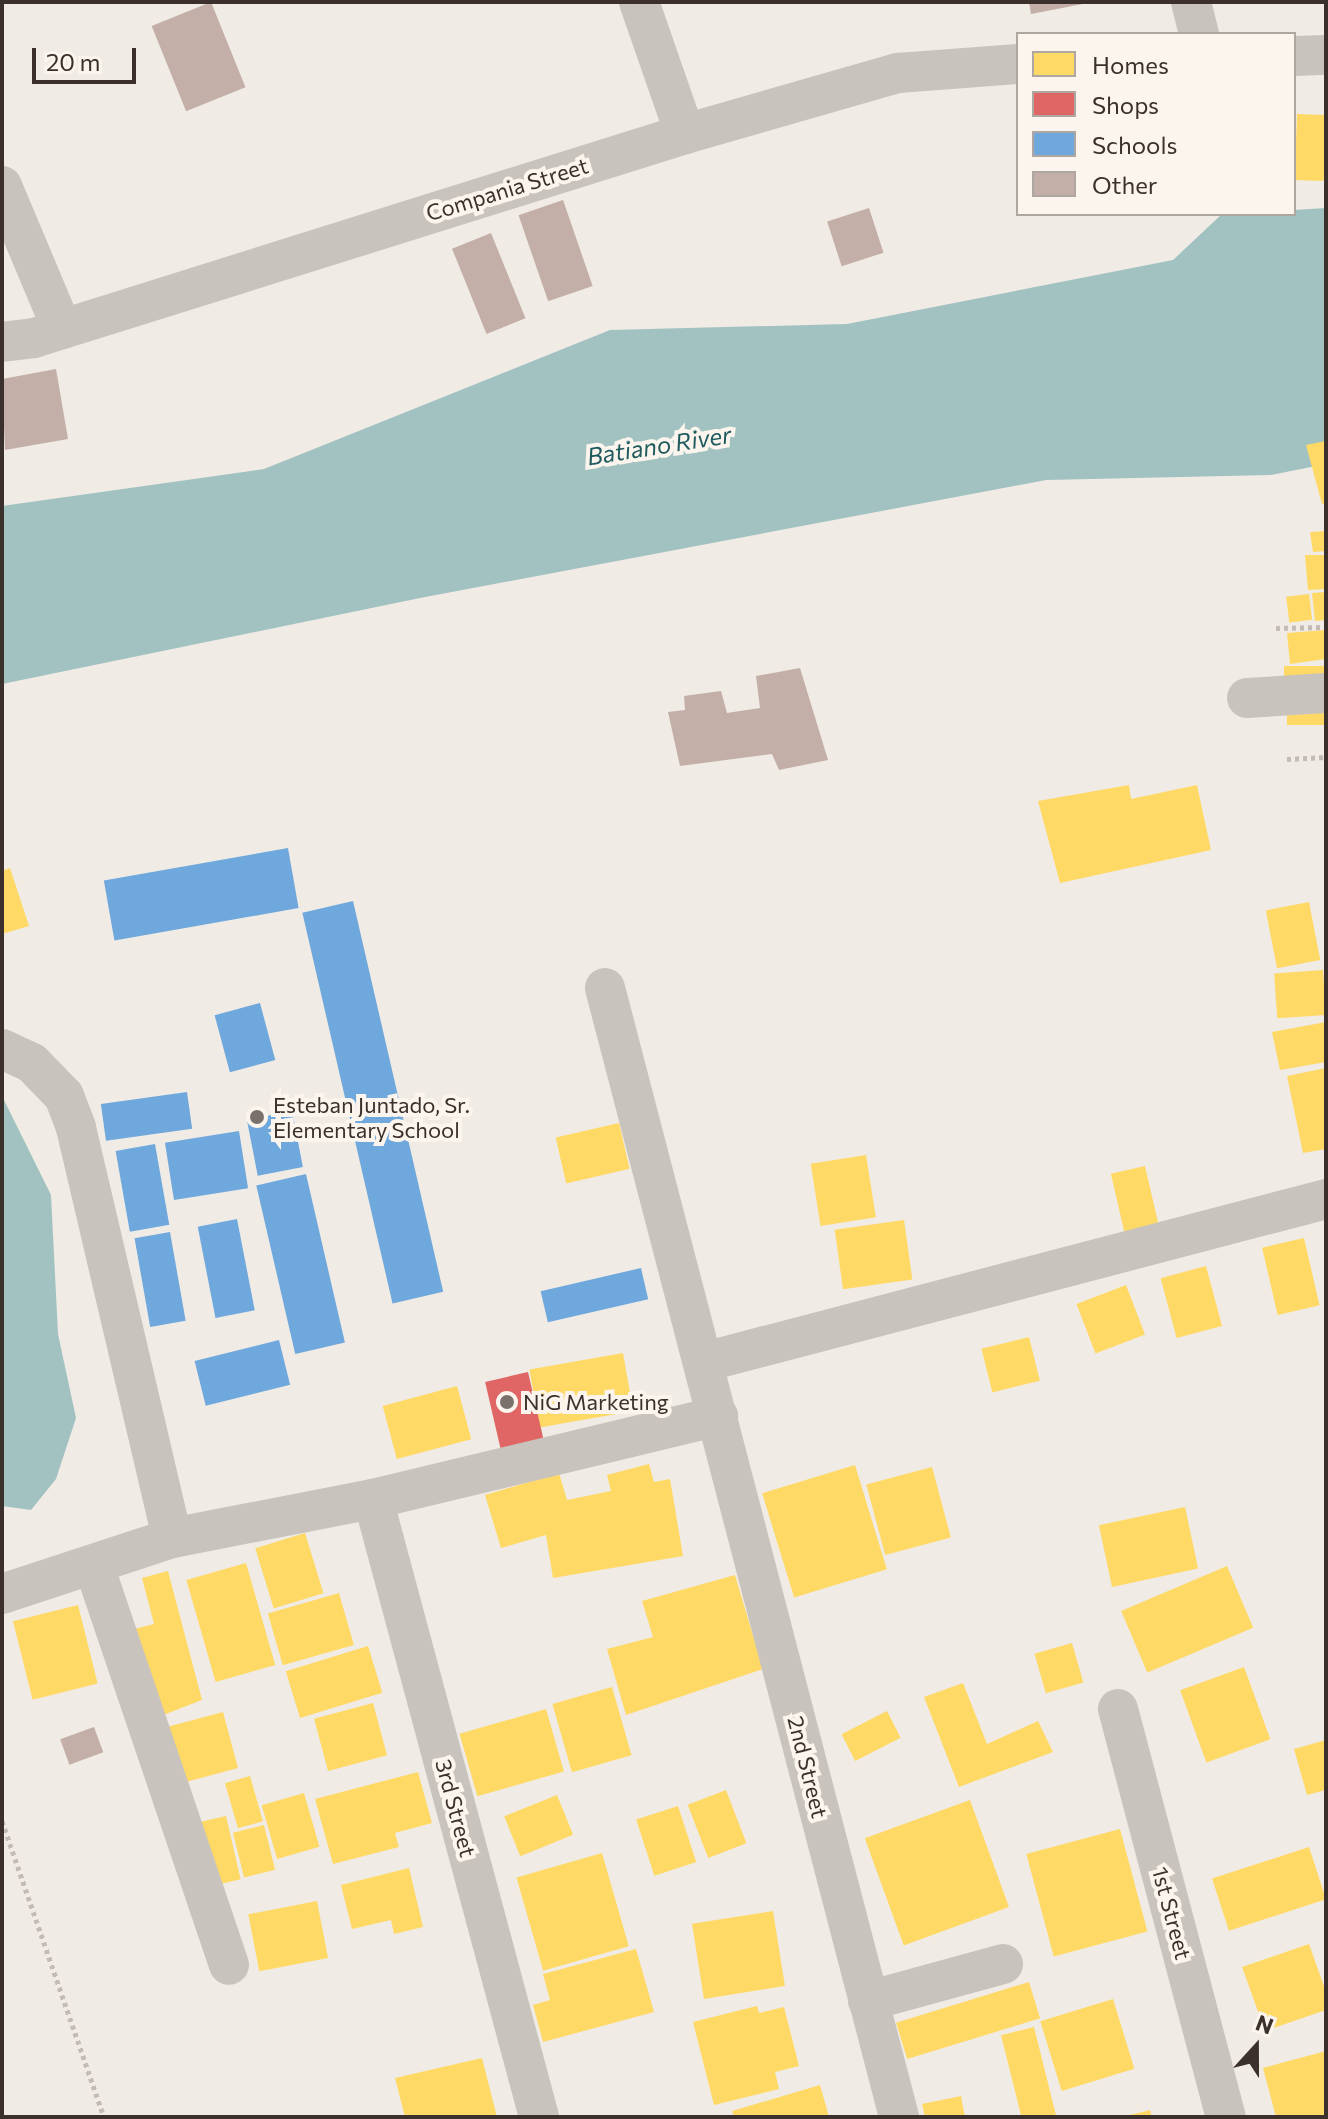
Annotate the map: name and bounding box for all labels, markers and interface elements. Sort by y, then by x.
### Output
scale bar [36,32,140,82]
legend [1016,32,1296,216]
text: 20 m [46,47,100,76]
text: Homes [1092,50,1169,79]
text: Shops [1092,90,1159,119]
text: Schools [1092,130,1177,159]
street label: Compania Street [423,152,591,226]
text: Other [1092,170,1157,199]
water label: Batiano River [585,419,733,471]
place label: Esteban Juntado, Sr. Elementary School [273,1091,470,1142]
marker: Esteban Juntado, Sr. Elementary School [248,1108,266,1126]
place label: NiG Marketing [523,1389,669,1415]
marker: NiG Marketing [498,1393,516,1411]
street label: 2nd Street [783,1713,833,1821]
street label: 3rd Street [430,1756,482,1860]
street label: 1st Street [1147,1864,1197,1962]
north arrow [1216,2007,1296,2087]
text: N [1252,2009,1277,2040]

